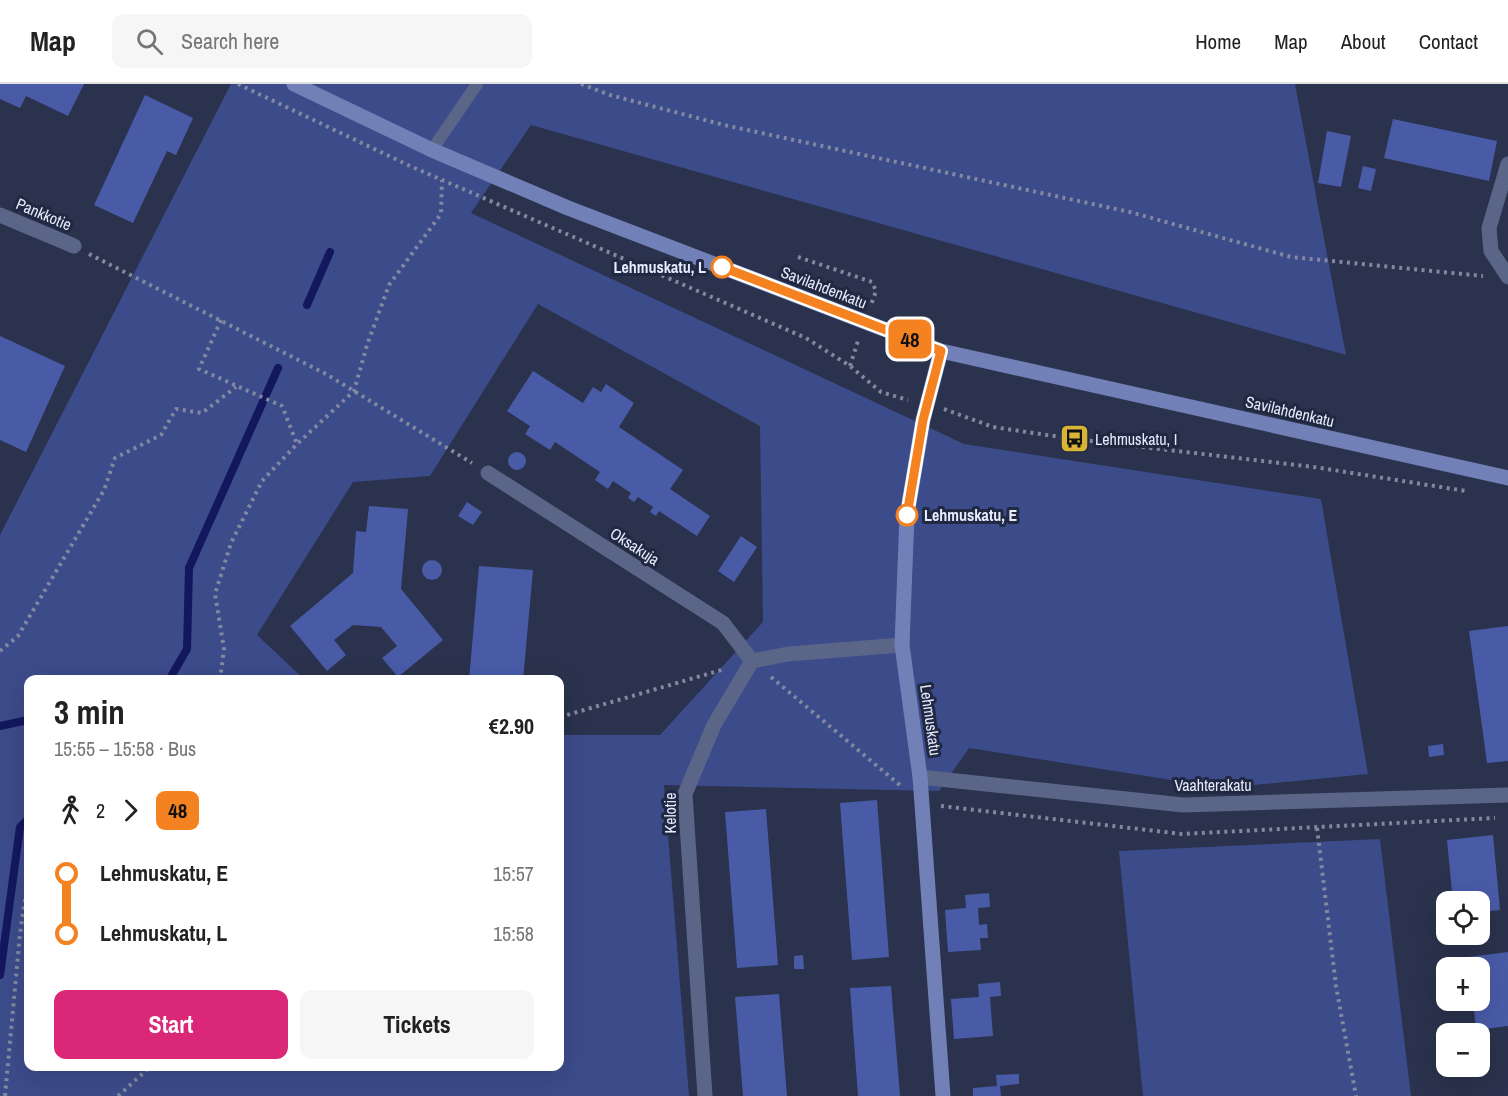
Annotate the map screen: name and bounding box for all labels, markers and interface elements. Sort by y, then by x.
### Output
search box [112,14,532,68]
text: Map [30,22,76,60]
icon: search [133,25,166,58]
text: Search here [181,26,279,56]
text: Home [1195,27,1241,56]
text: Map [1274,27,1308,56]
text: About [1341,27,1386,56]
text: Contact [1419,27,1478,56]
street label: Pankkotie [13,192,75,236]
place label: Lehmuskatu, L [613,256,706,278]
marker: Lehmuskatu, L [711,256,733,278]
street label: Savilahdenkatu [778,261,870,313]
line badge: 48 [883,320,937,358]
text: 48 [900,325,920,354]
street label: Savilahdenkatu [1243,390,1337,432]
bus stop icon: Lehmuskatu, I [1058,423,1090,455]
place label: Lehmuskatu, I [1095,428,1177,450]
marker: Lehmuskatu, E [896,504,918,526]
place label: Lehmuskatu, E [924,504,1018,526]
street label: Oksakuja [606,522,665,570]
street label: Lehmuskatu [915,683,947,757]
text: 3 min [54,690,125,734]
text: €2.90 [489,711,534,741]
text: 15:55 – 15:58 · Bus [54,735,196,762]
street label: Vaahterakatu [1174,774,1252,796]
street label: Kelotie [659,793,681,833]
icon: walk [54,794,87,827]
icon: forward [114,794,147,827]
text: 48 [168,796,187,825]
text: 2 [96,797,105,824]
text: Lehmuskatu, E [100,858,228,888]
text: 15:57 [493,860,534,887]
map controls [1436,891,1490,1077]
button: locate [1436,891,1490,945]
text: Lehmuskatu, L [100,918,227,948]
text: 15:58 [493,920,534,947]
button: + [1436,957,1490,1011]
button: Start [54,990,288,1059]
button: Tickets [300,990,534,1059]
button: − [1436,1023,1490,1077]

